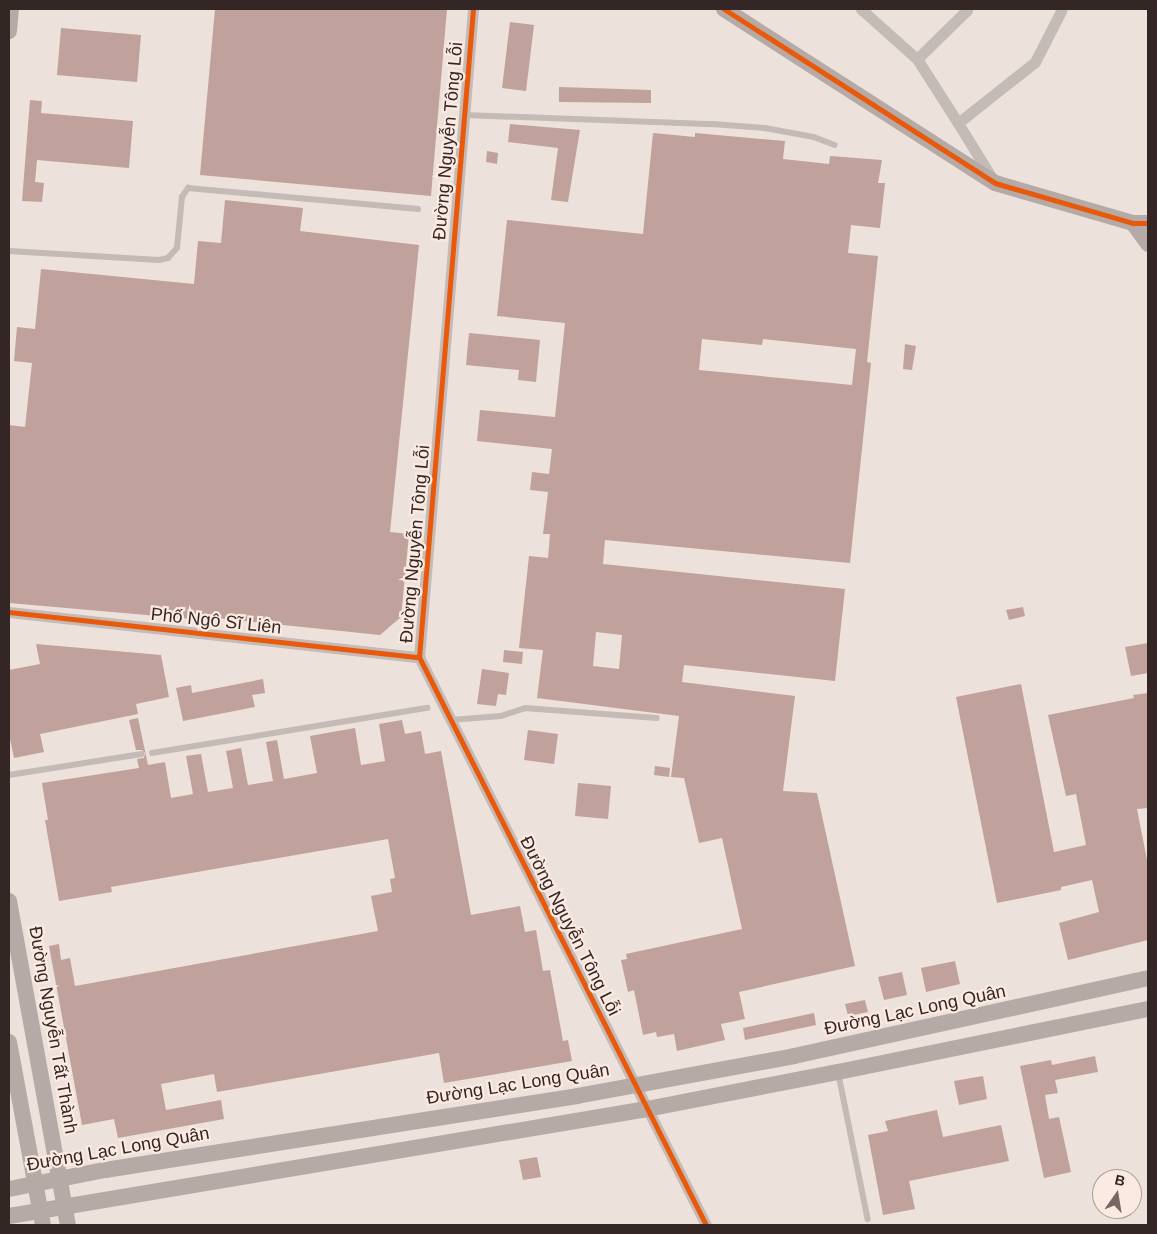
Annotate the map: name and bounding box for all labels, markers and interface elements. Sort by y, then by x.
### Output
street label: Đường Nguyễn Tông Lỗi [429,41,467,241]
street label: Đường Nguyễn Tông Lỗi [396,444,434,644]
street label: Phố Ngô Sĩ Liên [150,603,282,639]
street label: Đường Nguyễn Tông Lỗi [515,832,625,1020]
street label: Đường Nguyễn Tất Thành [24,924,82,1136]
street label: Đường Lạc Long Quân [822,980,1008,1040]
street label: Đường Lạc Long Quân [425,1059,611,1109]
street label: Đường Lạc Long Quân [25,1122,211,1176]
north arrow [1092,1169,1142,1219]
text: B [1113,1171,1127,1189]

